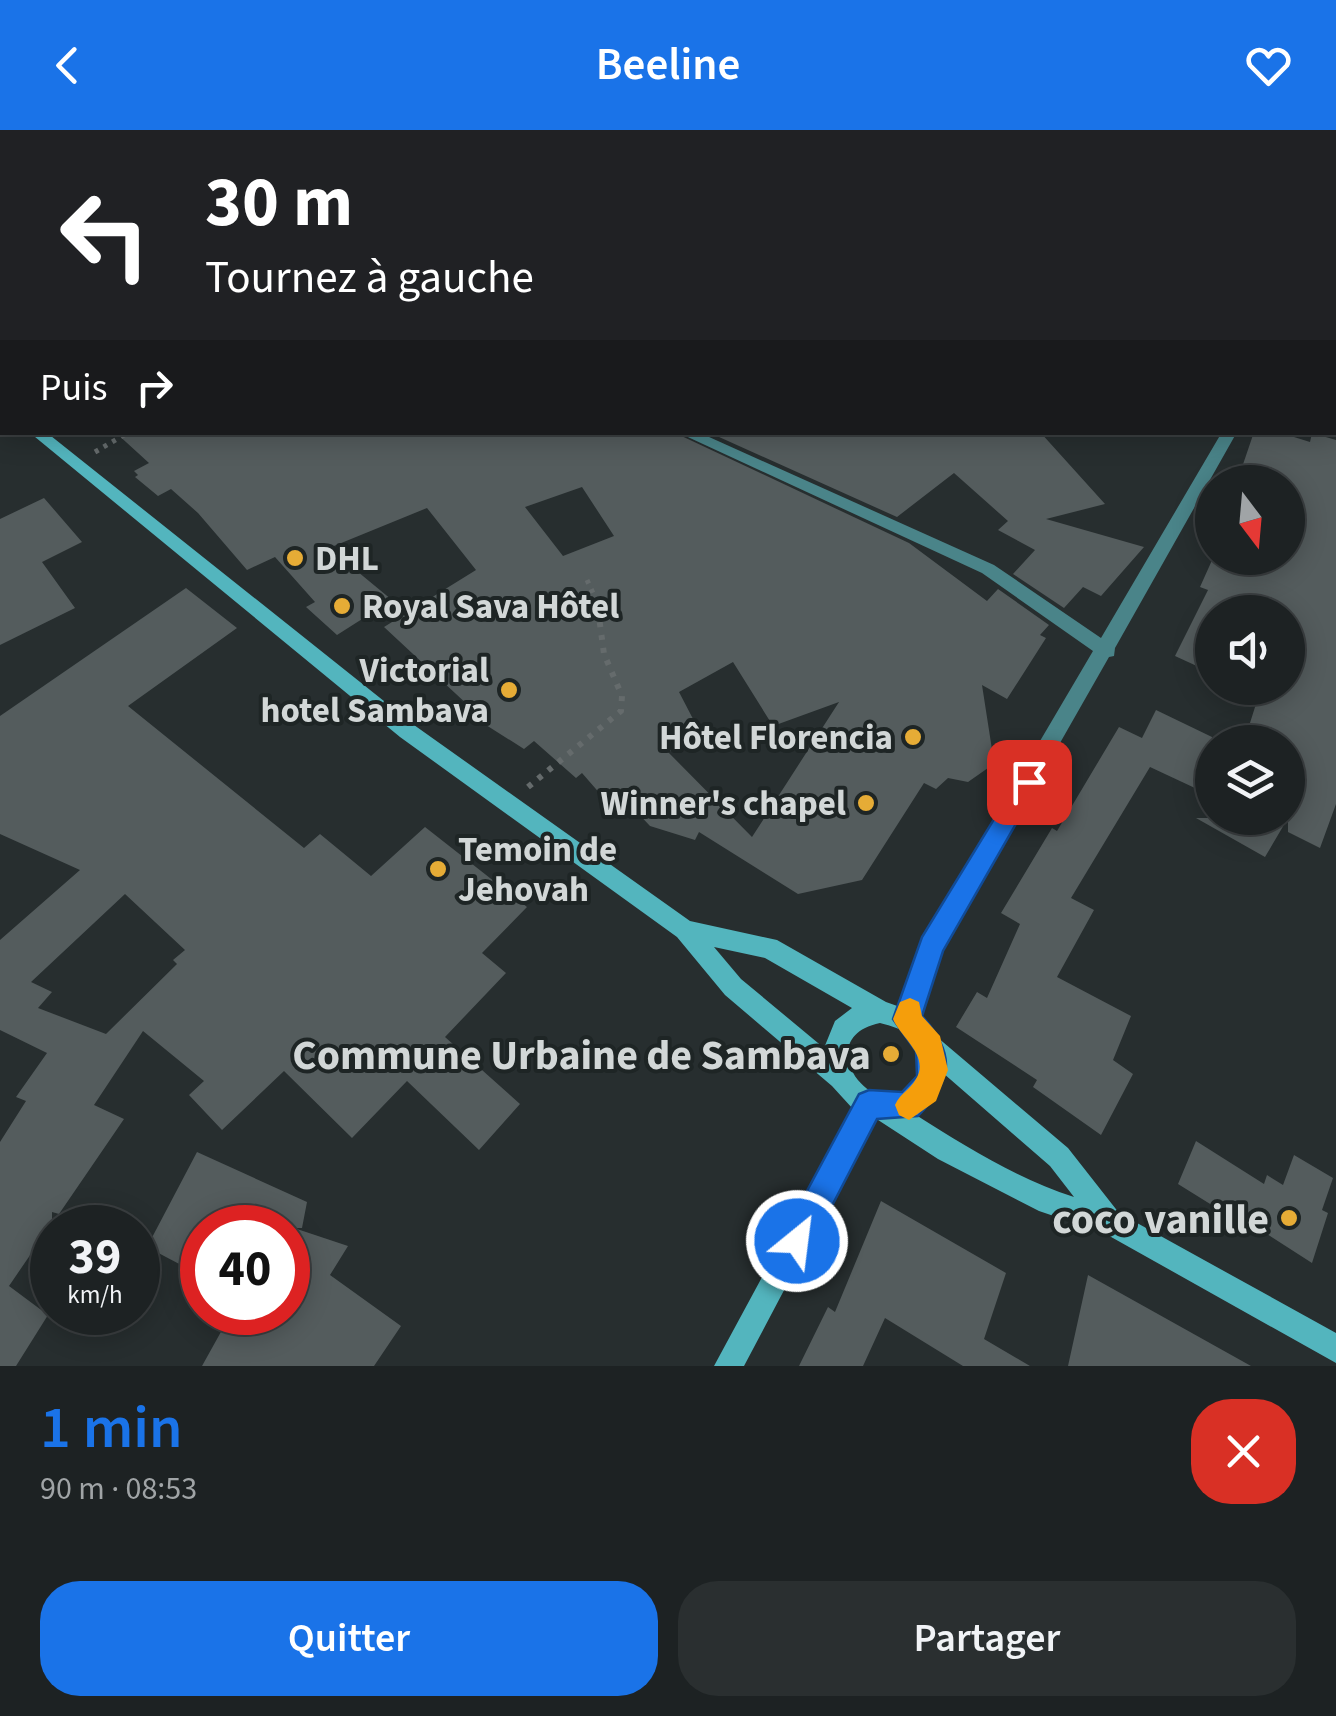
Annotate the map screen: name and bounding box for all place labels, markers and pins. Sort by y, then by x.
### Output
place label: DHL [315,534,379,584]
marker: DHL [284,547,306,569]
place label: Royal Sava Hôtel [362,582,619,632]
marker: Royal Sava Hôtel [331,595,353,617]
place label: Victorial hotel Sambava [261,646,489,736]
marker: Victorial hotel Sambava [498,679,520,701]
place label: Hôtel Florencia [659,713,893,763]
marker: Hôtel Florencia [902,726,924,748]
pin [987,740,1072,825]
place label: Winner's chapel [600,779,846,829]
marker: Winner's chapel [855,792,877,814]
place label: Temoin de Jehovah [458,825,617,915]
marker: Temoin de Jehovah [427,858,449,880]
place label: Commune Urbaine de Sambava [292,1026,871,1086]
marker: Commune Urbaine de Sambava [880,1043,902,1065]
place label: coco vanille [1052,1190,1269,1250]
marker: coco vanille [1278,1207,1300,1229]

